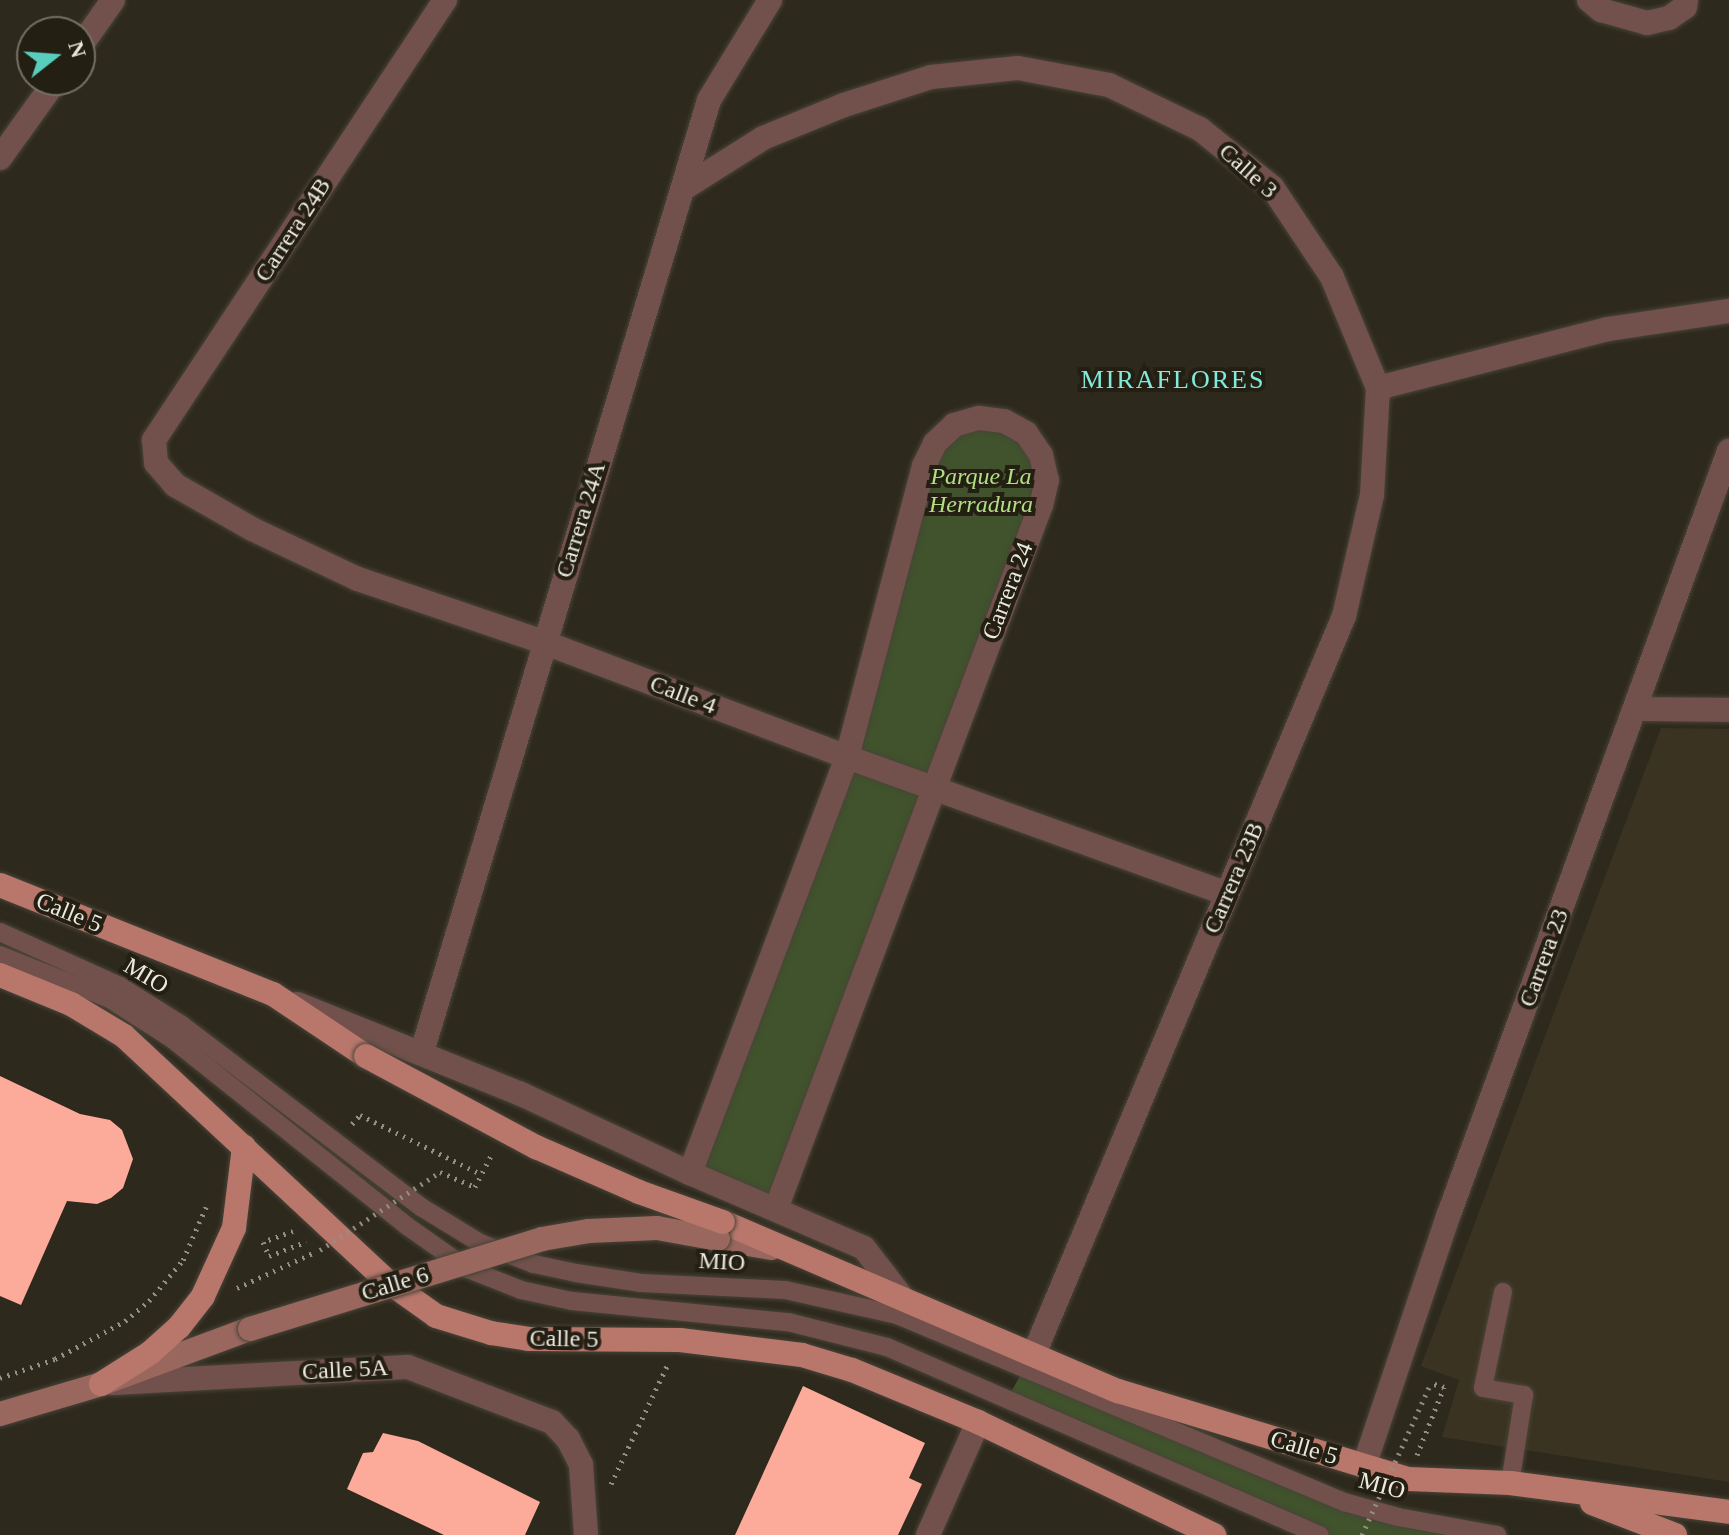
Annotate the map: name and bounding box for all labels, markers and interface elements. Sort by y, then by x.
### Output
north arrow [16,16,96,96]
text: N [63,38,92,61]
street label: Calle 3 [1213,137,1283,205]
street label: Carrera 24B [249,173,337,287]
district label: MIRAFLORES [1081,364,1265,396]
street label: Carrera 24A [550,459,612,581]
park label: Parque La Herradura [929,463,1033,519]
street label: Carrera 24 [976,538,1040,644]
street label: Calle 4 [646,669,720,721]
street label: Carrera 23B [1198,818,1270,938]
street label: Calle 5 [32,887,106,939]
street label: Carrera 23 [1513,905,1575,1011]
street label: MIO [119,952,173,1000]
street label: MIO [698,1246,746,1278]
street label: Calle 6 [358,1260,432,1308]
street label: Calle 5 [529,1324,599,1354]
street label: Calle 5A [301,1353,389,1387]
street label: Calle 5 [1267,1425,1341,1471]
street label: MIO [1356,1466,1408,1506]

